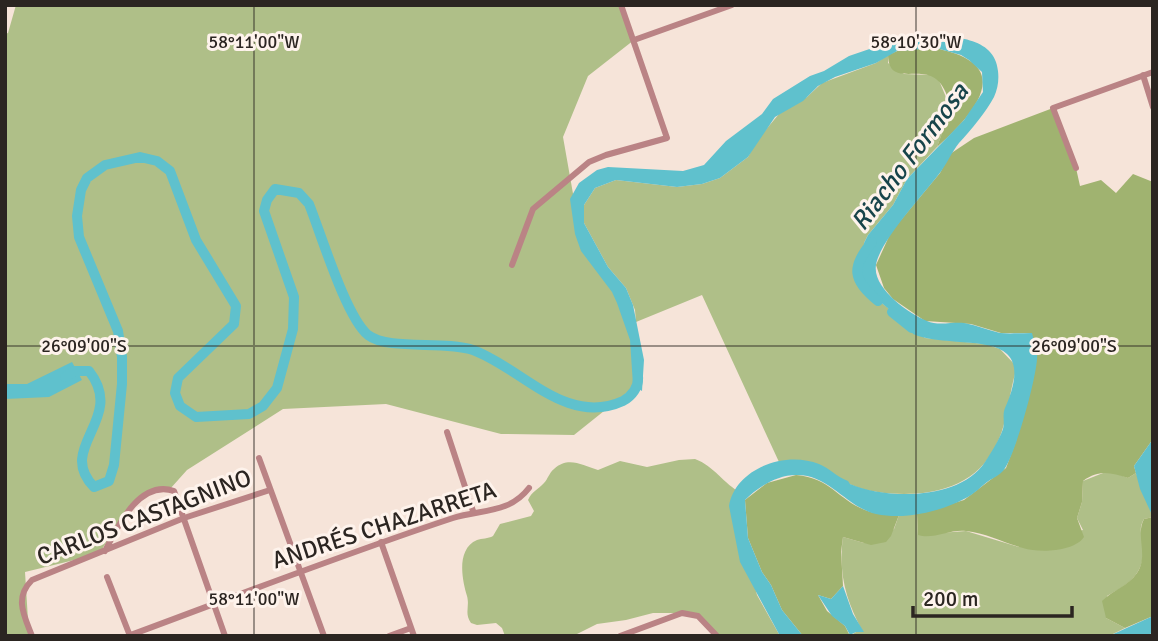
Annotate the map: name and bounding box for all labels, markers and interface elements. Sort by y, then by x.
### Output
text: 58°11'00"W [209,31,299,53]
text: 58°10'30"W [871,31,961,53]
water label: Riacho Formosa [844,76,976,237]
text: 26°09'00"S [41,335,127,357]
text: 26°09'00"S [1031,335,1117,357]
street label: CARLOS CASTAGNINO [33,462,255,572]
street label: ANDRÉS CHAZARRETA [268,474,500,575]
scale bar [913,574,1072,618]
text: 200 m [923,586,978,612]
text: 58°11'00"W [209,588,299,610]

